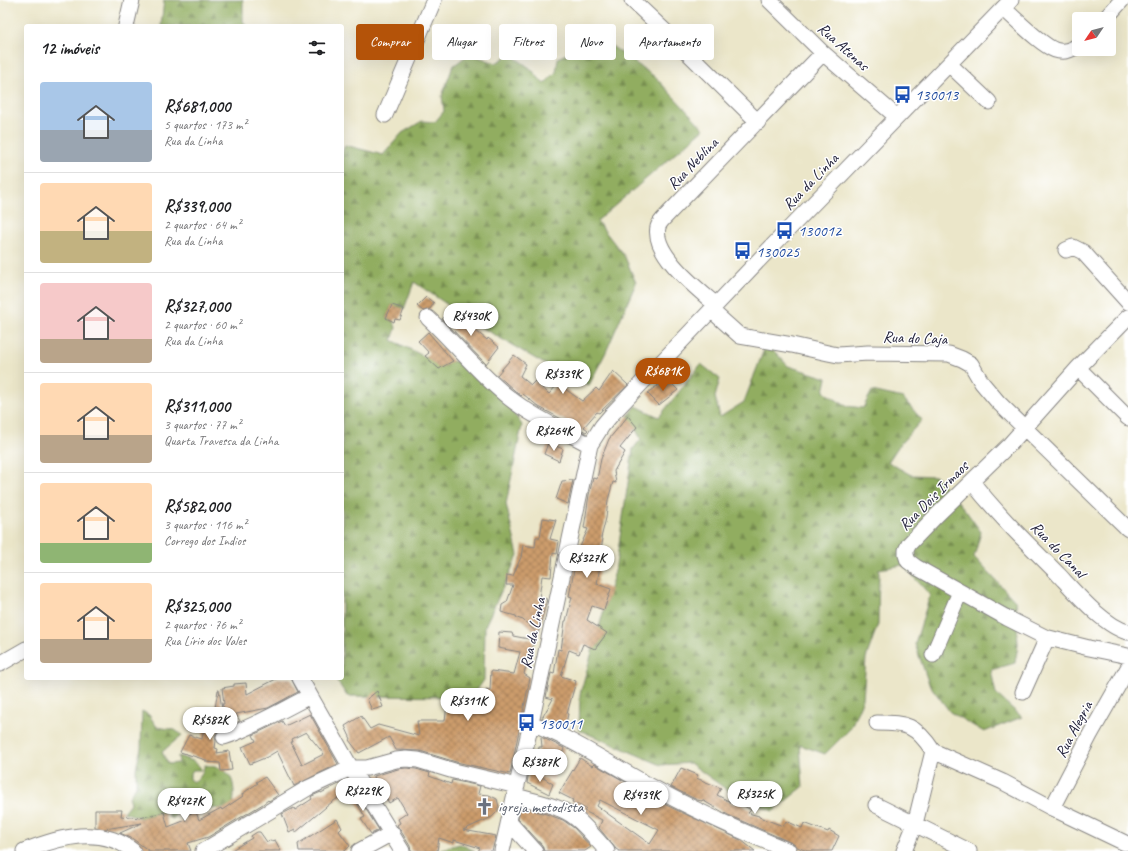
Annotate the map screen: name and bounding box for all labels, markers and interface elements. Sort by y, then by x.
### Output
north arrow [1072,12,1116,56]
map controls [1072,12,1116,56]
street label: Rua Atenas [813,18,874,76]
chip: Comprar [356,24,424,60]
chip: Alugar [432,24,491,60]
chip: Filtros [499,24,557,60]
chip: Novo [565,24,616,60]
chip: Apartamento [624,24,714,60]
icon: filters [306,37,328,59]
text: 12 imóveis [40,38,99,59]
bus stop icon: 130013 [892,84,912,104]
place label: 130013 [915,85,960,105]
text: R$681,000 [164,96,231,117]
icon: home [72,98,120,146]
text: 5 quartos · 173 m² [164,117,247,133]
street label: Rua Neblina [663,132,724,194]
text: Rua da Linha [164,133,222,149]
street label: Rua da Linha [779,148,844,214]
text: R$339,000 [164,196,230,217]
icon: home [72,199,120,247]
text: 2 quartos · 64 m² [164,217,241,233]
bus stop icon: 130012 [775,220,795,240]
place label: 130012 [798,221,843,241]
text: Rua da Linha [164,233,222,249]
bus stop icon: 130025 [733,241,753,261]
place label: 130025 [756,242,800,262]
text: R$327,000 [164,296,230,317]
icon: home [72,299,120,347]
pin: R$430K [438,303,504,337]
text: R$430K [452,308,490,324]
text: 2 quartos · 60 m² [164,317,241,333]
street label: Rua do Caja [882,327,949,349]
text: Rua da Linha [164,333,222,349]
pin: R$681K [630,358,696,392]
pin: R$339K [530,361,596,395]
text: R$681K [644,363,682,379]
text: R$339K [545,366,581,382]
text: R$311,000 [164,396,230,417]
icon: home [72,399,120,447]
text: 3 quartos · 77 m² [164,417,241,433]
pin: R$264K [521,418,587,452]
text: R$264K [535,423,573,439]
text: Quarta Travessa da Linha [164,433,278,449]
street label: Rua Dois Irmaos [895,456,974,535]
text: R$582,000 [164,496,230,517]
icon: home [72,499,120,547]
text: 3 quartos · 116 m² [164,517,247,533]
street label: Rua do Canal [1026,517,1092,585]
text: Corrego dos Indios [164,533,246,549]
pin: R$327K [554,545,620,579]
text: R$327K [568,550,606,566]
street label: Rua da Linha [516,594,551,670]
text: R$325,000 [164,596,230,617]
icon: home [72,599,120,647]
text: 2 quartos · 76 m² [164,617,241,633]
text: Rua Lírio dos Vales [164,633,246,649]
pin: R$311K [435,688,501,722]
text: R$311K [449,693,487,709]
street label: Rua Alegria [1051,696,1098,761]
pin: R$582K [177,707,243,741]
text: R$582K [192,712,228,728]
bus stop icon: 130011 [516,713,536,733]
place label: 130011 [539,714,583,734]
pin: R$387K [507,749,573,783]
text: R$387K [521,754,559,770]
pin: R$229K [330,778,396,812]
pin: R$325K [722,781,788,815]
pin: R$439K [608,782,674,816]
text: R$229K [345,783,381,799]
text: R$325K [737,786,773,802]
text: R$439K [623,787,659,803]
pin: R$427K [152,788,218,822]
text: R$427K [166,793,204,809]
church icon: igreja metodista [475,796,495,816]
place label: igreja metodista [498,797,584,817]

